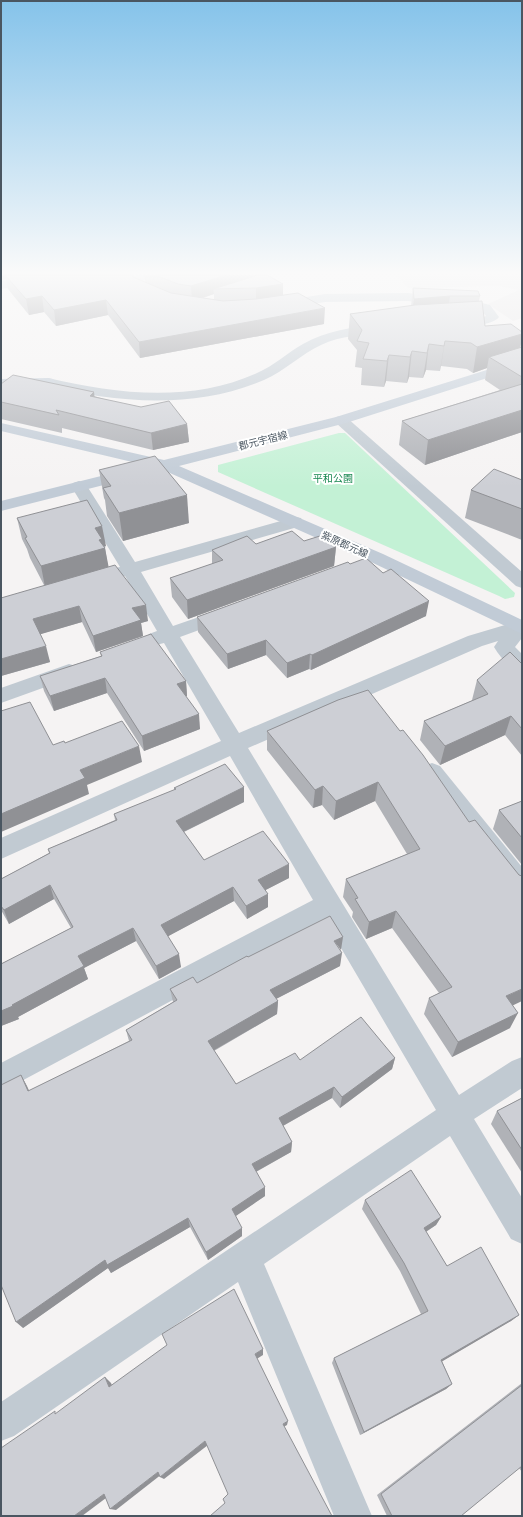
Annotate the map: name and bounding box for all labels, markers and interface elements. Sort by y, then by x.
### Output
street label: 郡元宇宿線 [237,428,289,452]
park label: 平和公園 [313,472,353,484]
street label: 紫原郡元線 [320,528,370,560]

